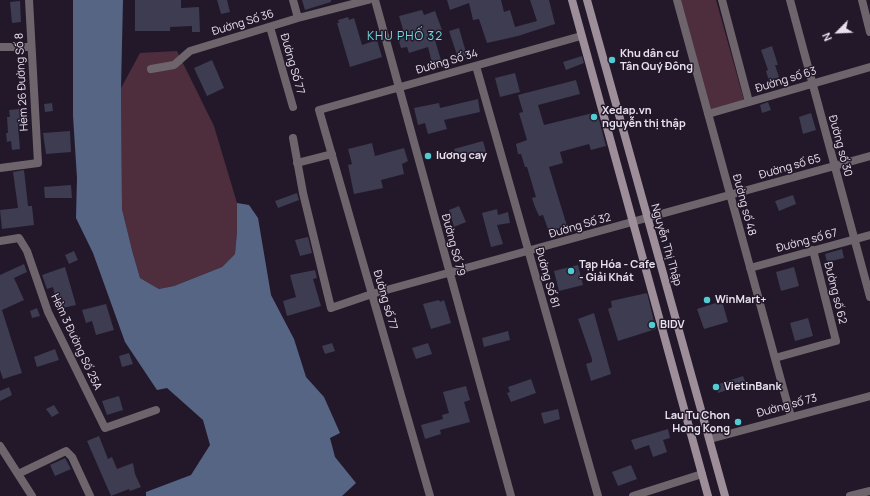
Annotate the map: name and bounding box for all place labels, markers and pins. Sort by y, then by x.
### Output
place label: Khu dân cư Tân Quý Đông [620,47,693,73]
marker: Khu dân cư Tân Quý Đông [607,55,617,65]
place label: Xedap.vn nguyễn thị thập [602,104,686,130]
marker: Xedap.vn nguyễn thị thập [589,112,599,122]
place label: lương cay [436,149,487,163]
marker: lương cay [423,151,433,161]
place label: Tạp Hóa - Cafe - Giải Khát [579,258,655,284]
marker: Tạp Hóa - Cafe - Giải Khát [566,266,576,276]
place label: WinMart+ [715,293,767,307]
marker: WinMart+ [702,295,712,305]
place label: BIDV [660,318,684,332]
marker: BIDV [647,320,657,330]
place label: VietinBank [724,380,781,394]
marker: VietinBank [711,382,721,392]
place label: Lau Tu Chon Hong Kong [665,409,730,435]
marker: Lau Tu Chon Hong Kong [733,417,743,427]

